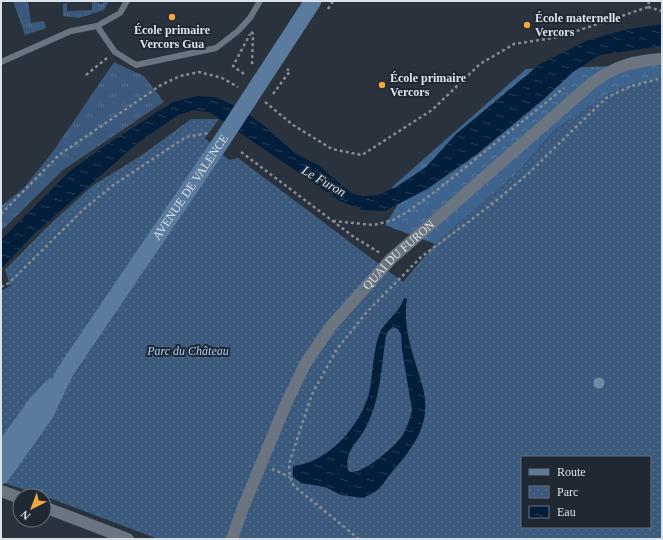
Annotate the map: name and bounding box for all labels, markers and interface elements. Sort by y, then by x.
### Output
place label: École maternelle Vercors [535,11,621,39]
marker: École primaire Vercors Gua [167,12,177,22]
marker: École maternelle Vercors [522,20,532,30]
place label: École primaire Vercors Gua [134,23,211,51]
place label: École primaire Vercors [390,71,467,99]
marker: École primaire Vercors [377,80,387,90]
street label: AVENUE DE VALENCE [150,132,231,242]
water label: Le Furon [298,162,349,200]
street label: QUAI DU FURON [360,217,437,293]
park label: Parc du Château [146,344,229,358]
legend [521,456,651,528]
text: Route [557,465,586,479]
text: Parc [557,485,578,499]
north arrow [12,488,52,528]
text: Eau [557,505,576,519]
text: N [18,508,32,523]

